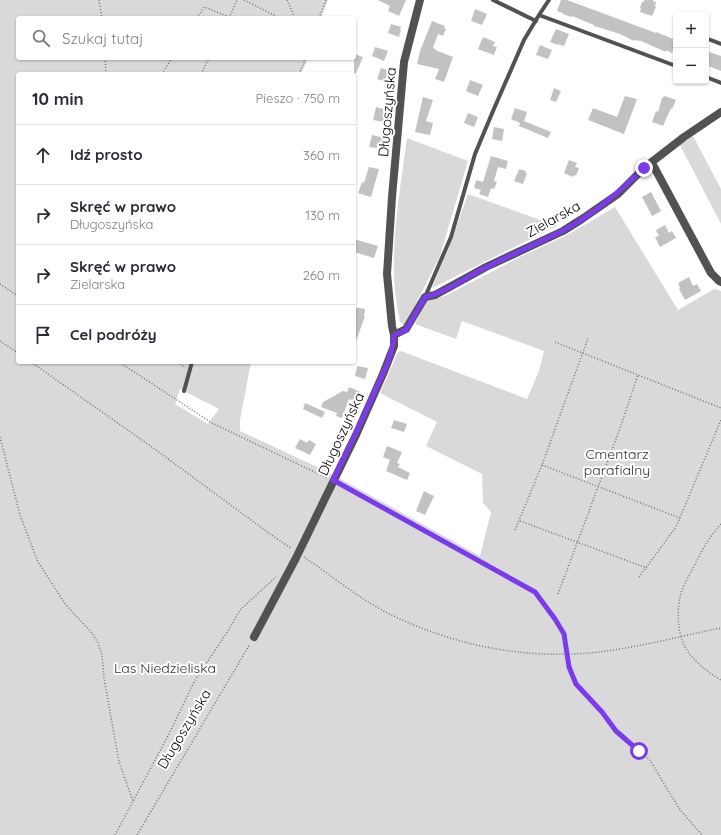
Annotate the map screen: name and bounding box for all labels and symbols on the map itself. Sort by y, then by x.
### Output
street label: Długoszyńska [374,66,400,158]
route end [635,159,653,177]
street label: Zielarska [523,197,583,241]
street label: Długoszyńska [314,389,368,479]
park label: Cmentarz parafialny [584,445,650,479]
park label: Las Niedzieliska [114,659,216,677]
street label: Długoszyńska [153,686,215,772]
route start [630,742,648,760]

